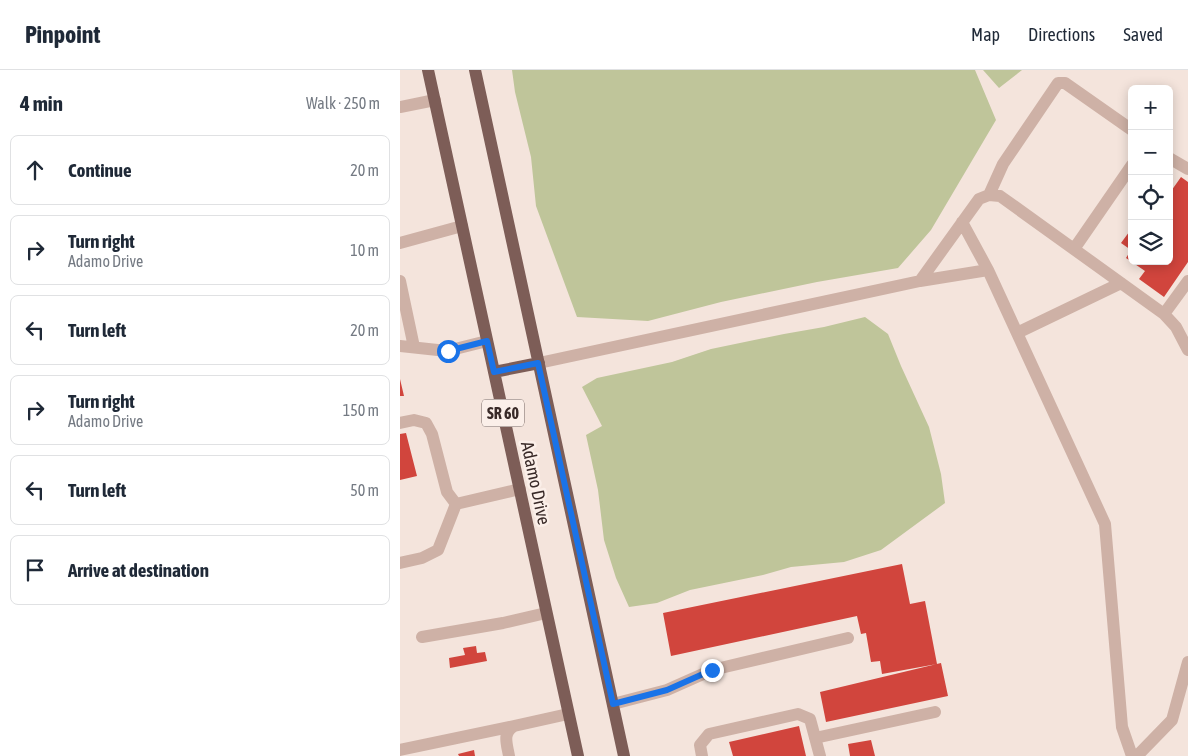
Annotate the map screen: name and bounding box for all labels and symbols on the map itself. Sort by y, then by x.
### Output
route start [437,340,460,363]
road number: SR 60 [482,399,524,426]
street label: Adamo Drive [517,439,555,527]
route end [701,659,724,682]

